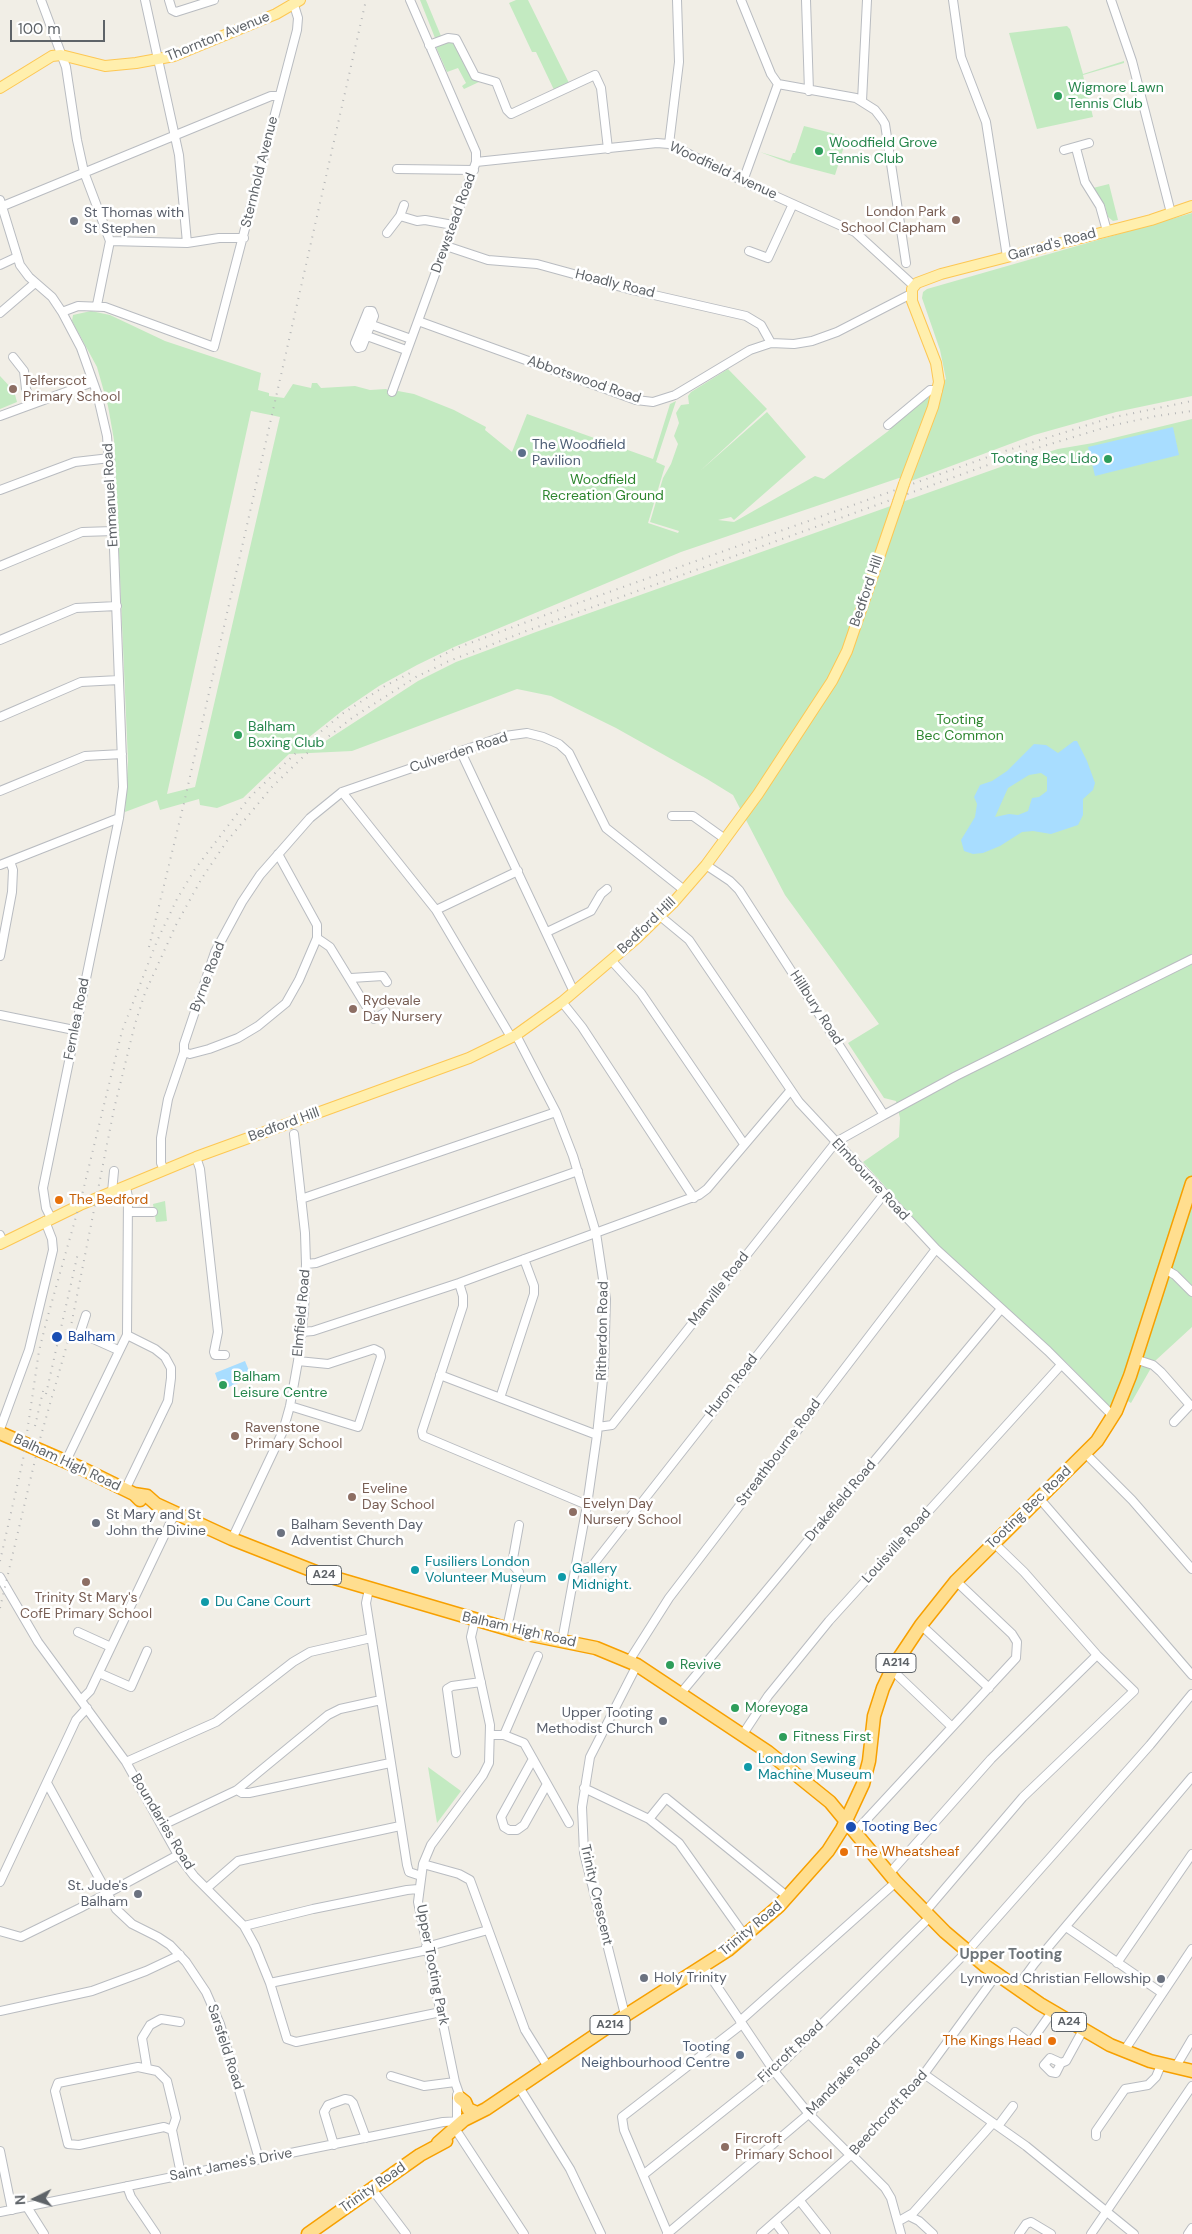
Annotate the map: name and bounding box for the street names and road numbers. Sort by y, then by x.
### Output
street label: Thornton Avenue [164,9,272,65]
street label: Sternhold Avenue [238,115,282,229]
street label: Woodfield Avenue [666,139,780,203]
street label: Drewstead Road [428,171,480,275]
street label: Garrad's Road [1006,225,1098,265]
street label: Hoadly Road [573,266,657,302]
street label: Abbotswood Road [525,353,643,407]
street label: Emmanuel Road [100,443,122,547]
street label: Bedford Hill [847,553,887,629]
street label: Culverden Road [408,729,510,777]
street label: Bedford Hill [614,894,680,958]
street label: Byrne Road [187,940,229,1014]
street label: Hillbury Road [786,968,846,1048]
street label: Fernlea Road [61,976,93,1062]
street label: Bedford Hill [246,1104,322,1146]
street label: Elmbourne Road [828,1135,912,1225]
street label: Manville Road [685,1249,753,1329]
street label: Elmfield Road [290,1269,314,1357]
street label: Ritherdon Road [594,1281,612,1381]
street label: Huron Road [702,1351,762,1421]
street label: Streathbourne Road [733,1396,825,1510]
street label: Balham High Road [11,1431,123,1495]
street label: Drakefield Road [802,1457,880,1545]
street label: Tooting Bec Road [983,1463,1075,1553]
street label: Louisville Road [859,1505,935,1587]
road number: A24 [306,1566,342,1584]
street label: Balham High Road [461,1609,577,1651]
road number: A214 [876,1654,916,1672]
street label: Boundaries Road [127,1771,197,1873]
street label: Trinity Crescent [576,1843,616,1947]
street label: Trinity Road [716,1898,786,1960]
street label: Upper Tooting Park [412,1903,452,2027]
street label: Sarsfeld Road [203,2002,247,2092]
road number: A24 [1052,2012,1086,2031]
road number: A214 [590,2016,630,2034]
street label: Fircroft Road [755,2017,827,2087]
street label: Mandrake Road [803,2035,885,2119]
street label: Beechcroft Road [847,2067,931,2159]
street label: Saint James's Drive [168,2145,294,2185]
street label: Trinity Road [337,2159,409,2217]

